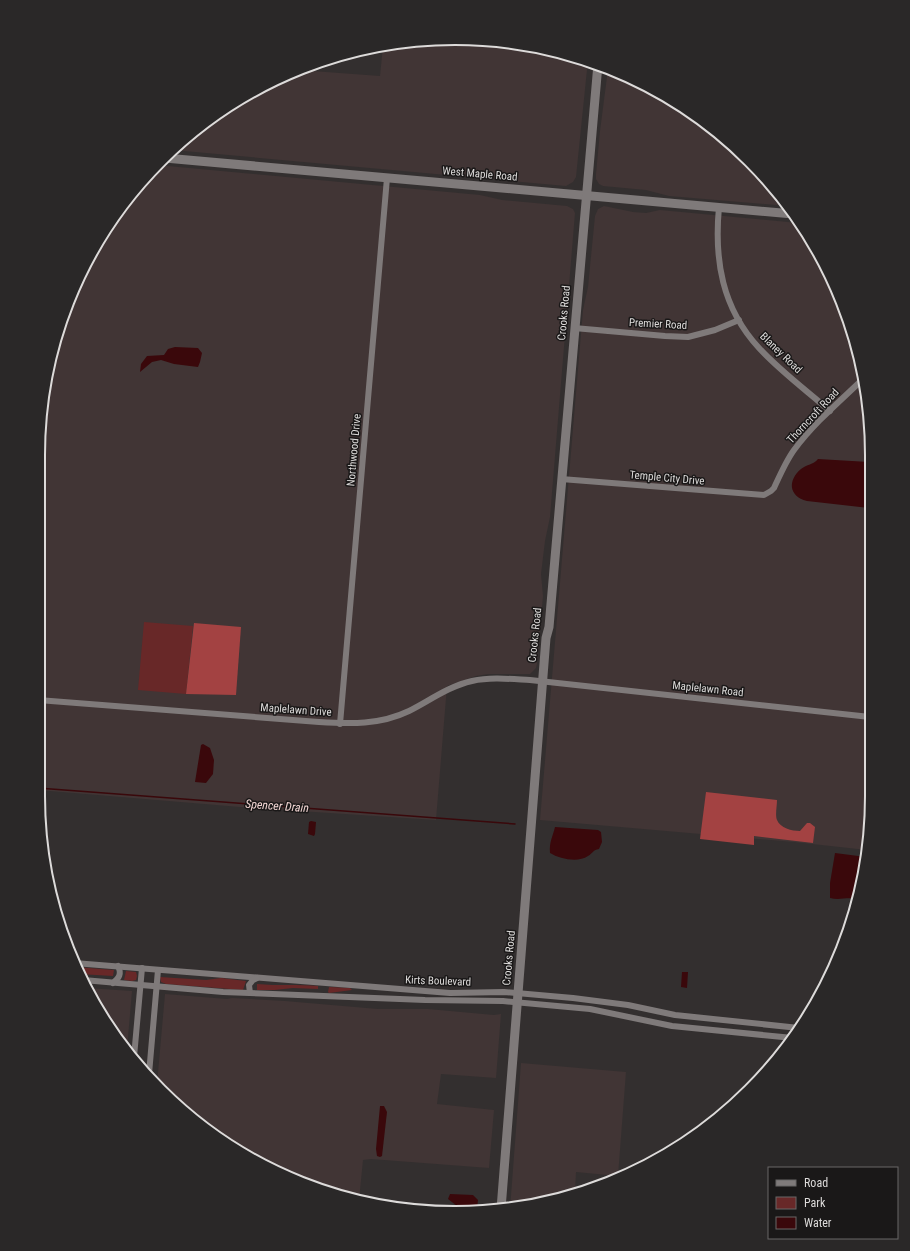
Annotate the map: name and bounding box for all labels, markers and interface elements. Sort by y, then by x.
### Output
street label: West Maple Road [442,164,518,184]
street label: Crooks Road [555,285,573,341]
street label: Premier Road [628,316,688,332]
street label: Blaney Road [757,330,805,376]
street label: Thorncroft Road [784,386,842,446]
street label: Northwood Drive [344,413,364,487]
street label: Temple City Drive [629,468,705,488]
street label: Crooks Road [526,607,544,663]
street label: Maplelawn Road [672,679,744,699]
street label: Maplelawn Drive [260,701,332,719]
water label: Spencer Drain [245,797,310,815]
street label: Crooks Road [500,930,518,986]
street label: Kirts Boulevard [405,973,471,989]
legend [768,1167,898,1239]
text: Road [804,1176,828,1190]
text: Park [804,1196,826,1210]
text: Water [804,1216,832,1230]

